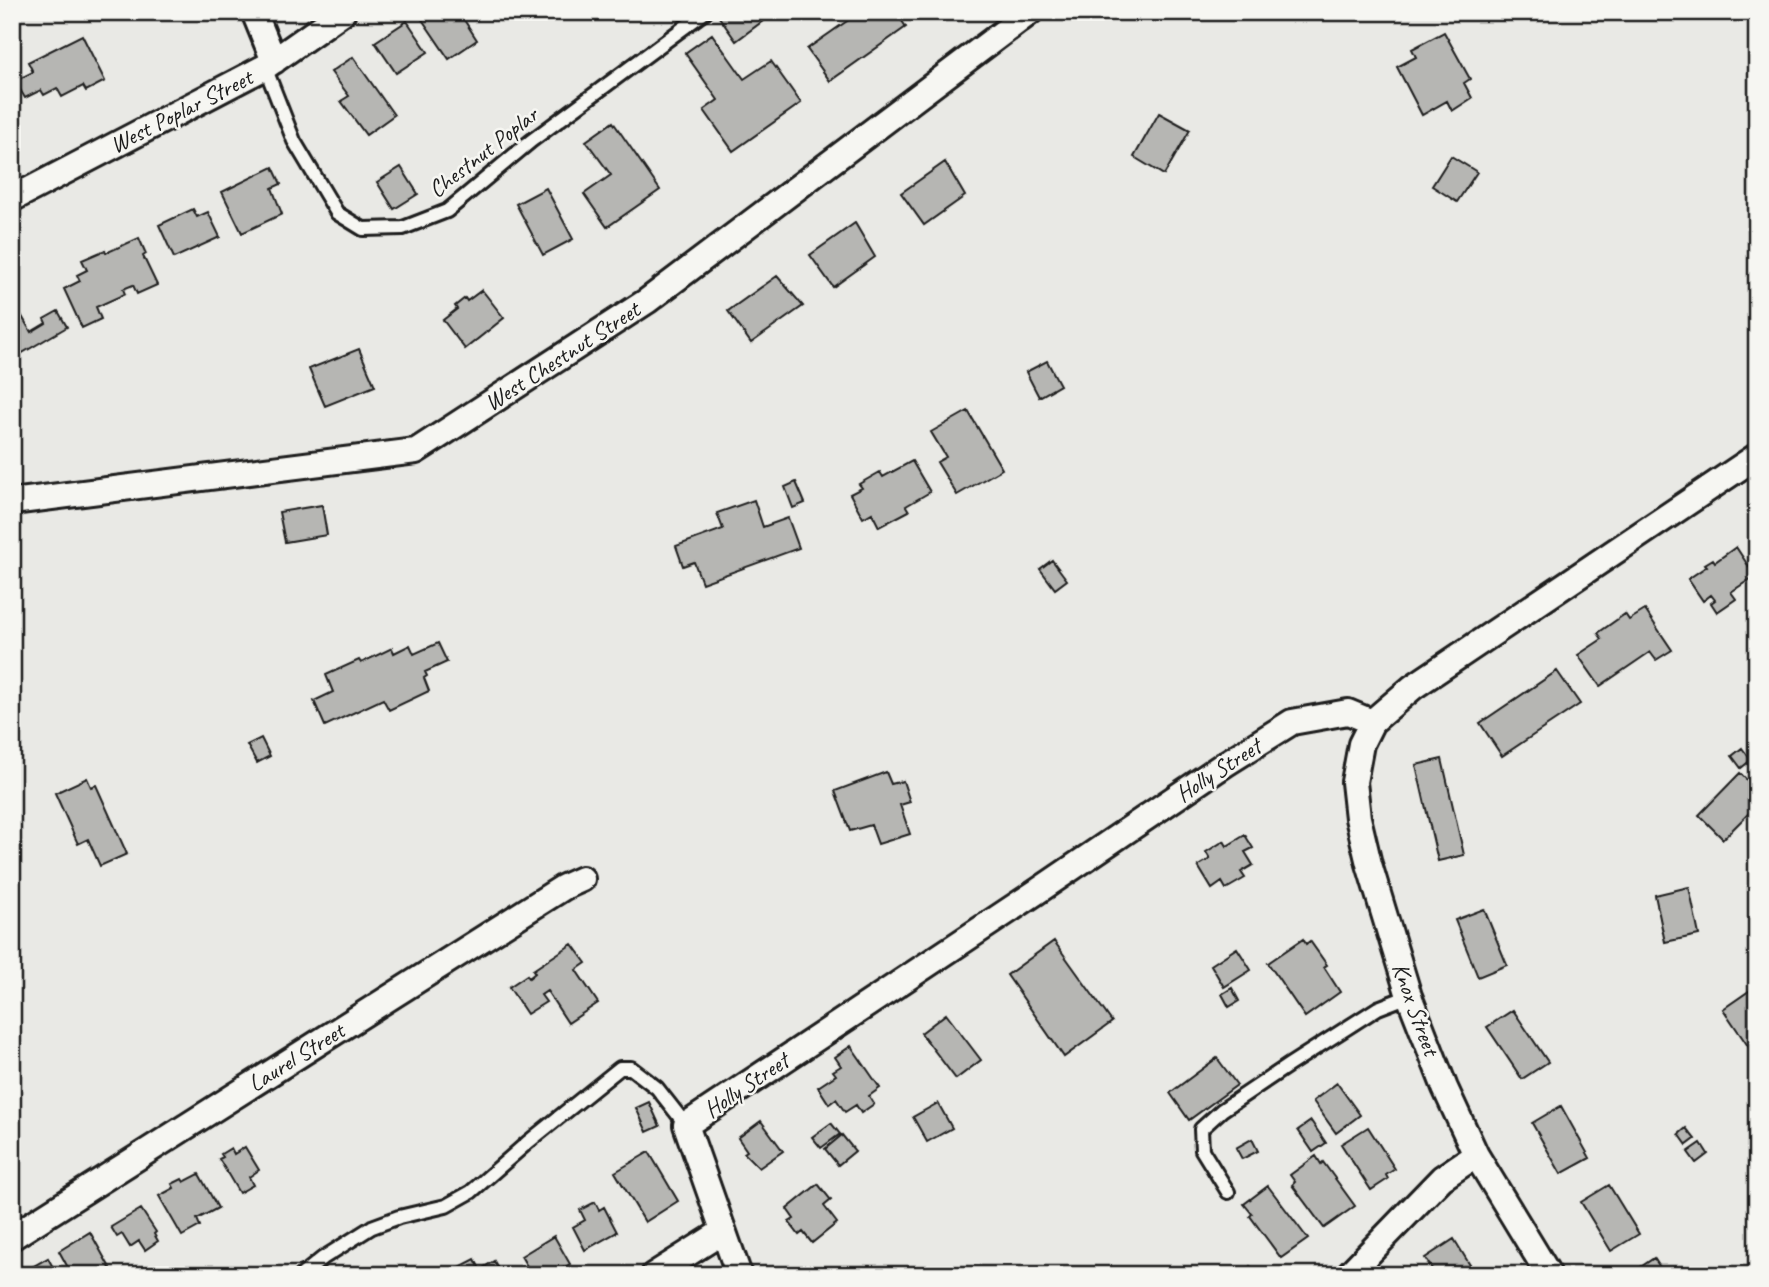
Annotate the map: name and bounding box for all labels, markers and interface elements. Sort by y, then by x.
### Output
street label: West Poplar Street [105,61,259,160]
street label: Chestnut Poplar [422,98,546,204]
street label: West Chestnut Street [479,294,647,417]
street label: Holly Street [1170,730,1269,809]
street label: Knox Street [1385,959,1447,1061]
street label: Laurel Street [242,1015,351,1098]
street label: Holly Street [698,1044,797,1124]

